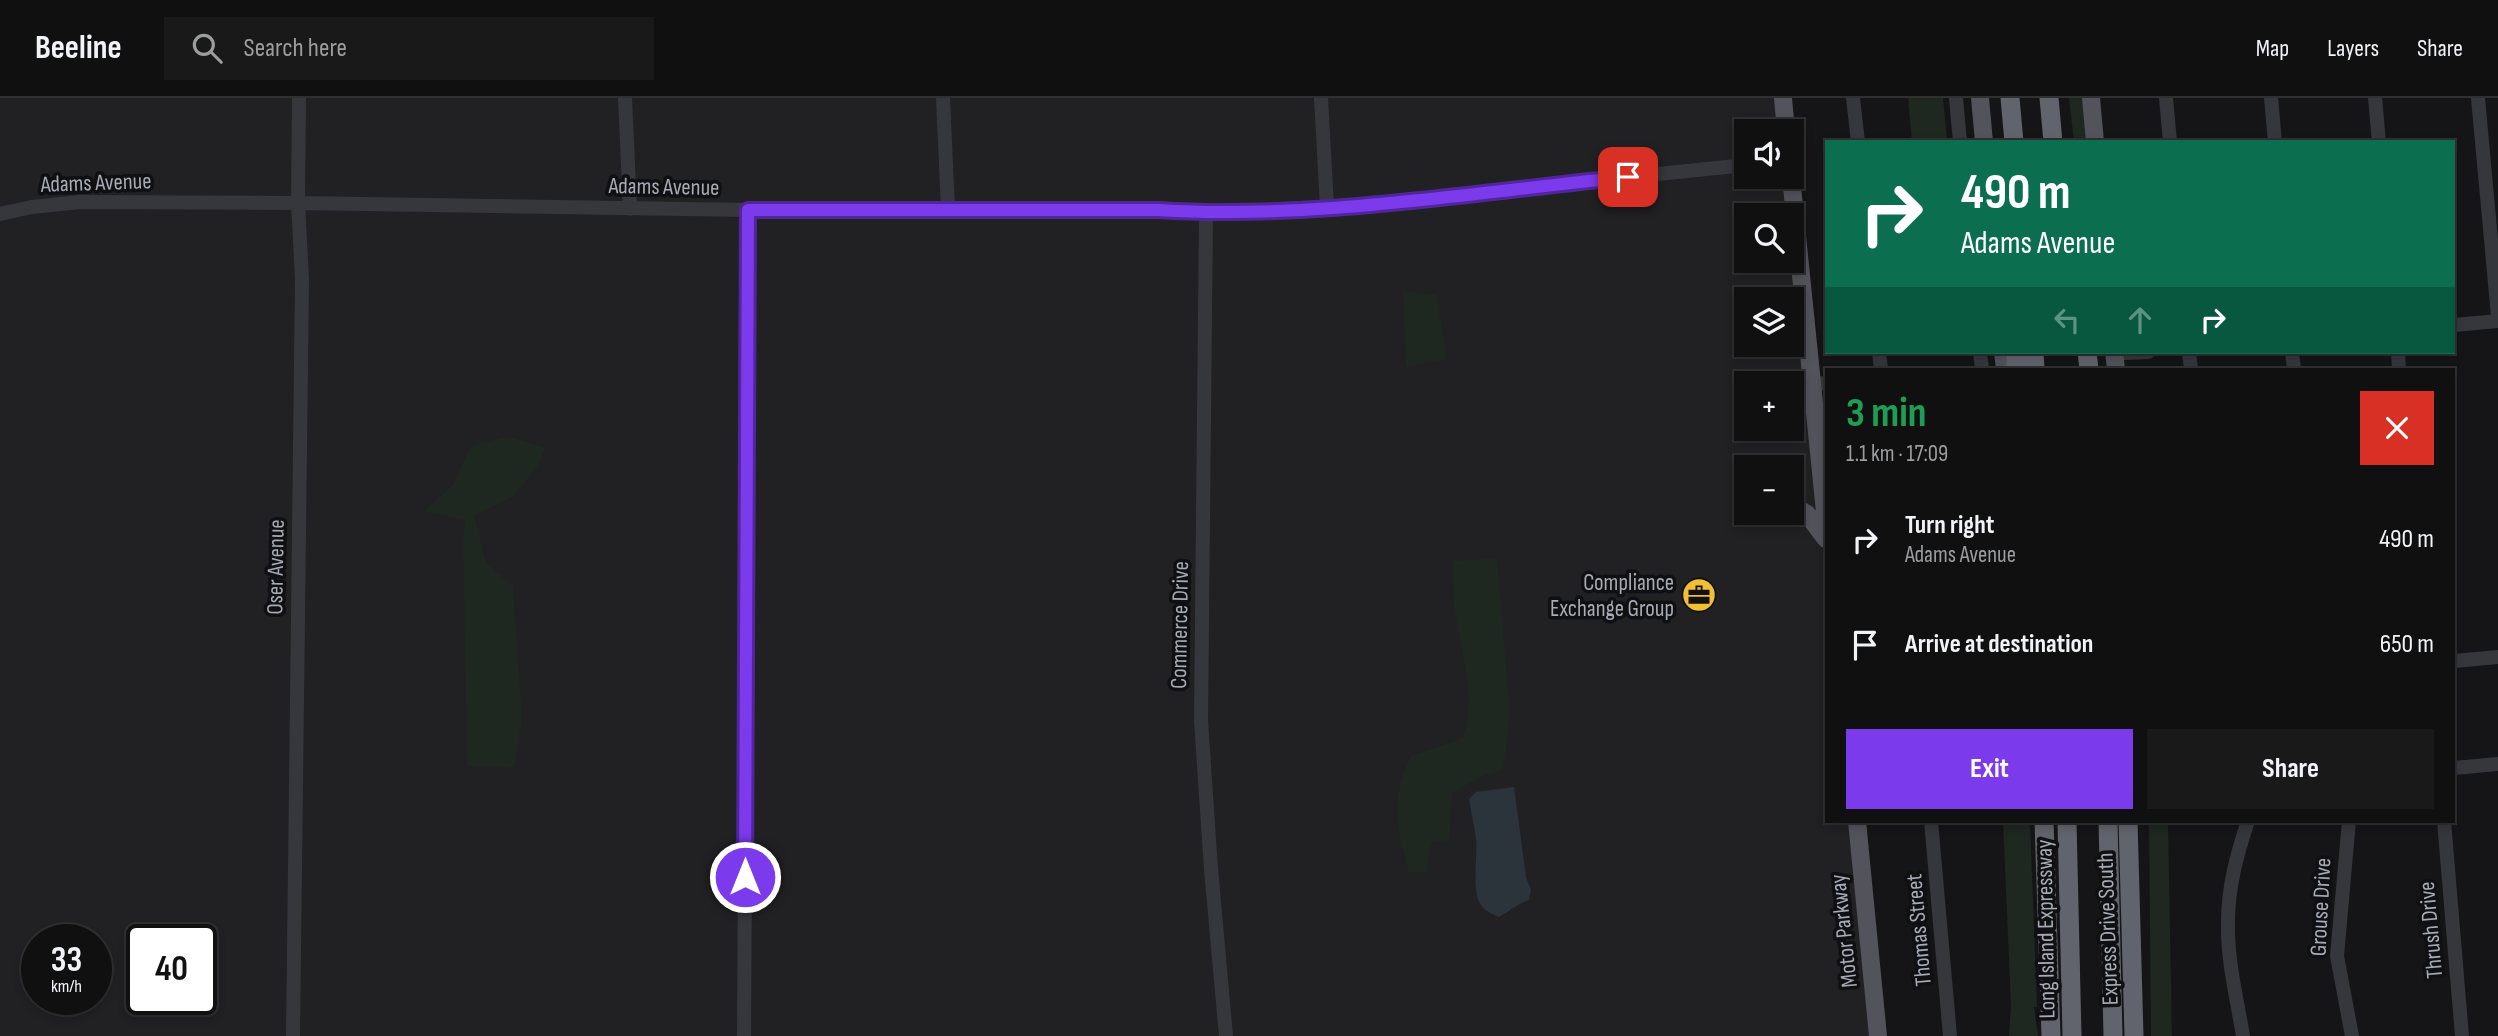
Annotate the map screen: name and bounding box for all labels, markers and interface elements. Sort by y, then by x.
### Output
search box [164,17,654,80]
text: Beeline [35,28,122,68]
icon: search [188,29,226,67]
text: Search here [244,33,347,64]
text: Map [2256,34,2289,63]
text: Layers [2327,34,2379,63]
text: Share [2417,34,2463,63]
map controls [1734,119,1804,525]
button: sound [1734,119,1804,189]
pin [1598,147,1658,207]
icon: arrive [1609,158,1647,196]
text: 490 m [1961,164,2071,223]
street label: Adams Avenue [39,167,152,199]
icon: right [1846,168,1937,259]
street label: Adams Avenue [607,172,720,202]
button: search [1734,203,1804,273]
text: Adams Avenue [1961,224,2115,263]
button: layers [1734,287,1804,357]
icon: left [2048,301,2086,339]
icon: ahead [2121,301,2159,339]
icon: right [2194,301,2232,339]
button: + [1734,371,1804,441]
text: 3 min [1846,388,1926,439]
button: close [2360,391,2434,465]
text: 1.1 km · 17:09 [1846,440,1948,468]
button: − [1734,455,1804,525]
text: Turn right [1905,510,1994,541]
street label: Oser Avenue [261,519,291,615]
icon: right [1846,521,1884,559]
text: 490 m [2379,524,2434,555]
text: Adams Avenue [1905,541,2016,569]
street label: Commerce Drive [1165,561,1195,689]
place label: Compliance Exchange Group [1550,569,1674,623]
office icon: Compliance Exchange Group [1680,576,1718,614]
icon: arrive [1846,626,1884,664]
text: Arrive at destination [1905,629,2093,660]
text: 650 m [2380,629,2434,660]
button: Exit [1846,729,2133,809]
button: Share [2147,729,2434,809]
street label: Long Island Expressway [2030,839,2062,1019]
position arrow [708,840,782,914]
street label: Express Drive South [2091,852,2125,1006]
street label: Grouse Drive [2304,857,2338,957]
street label: Motor Parkway [1824,873,1864,989]
street label: Thomas Street [1900,873,1938,987]
street label: Thrush Drive [2413,880,2449,980]
speed limit sign: 40 [126,924,217,1015]
text: 33 [51,939,82,982]
text: km/h [51,976,82,997]

